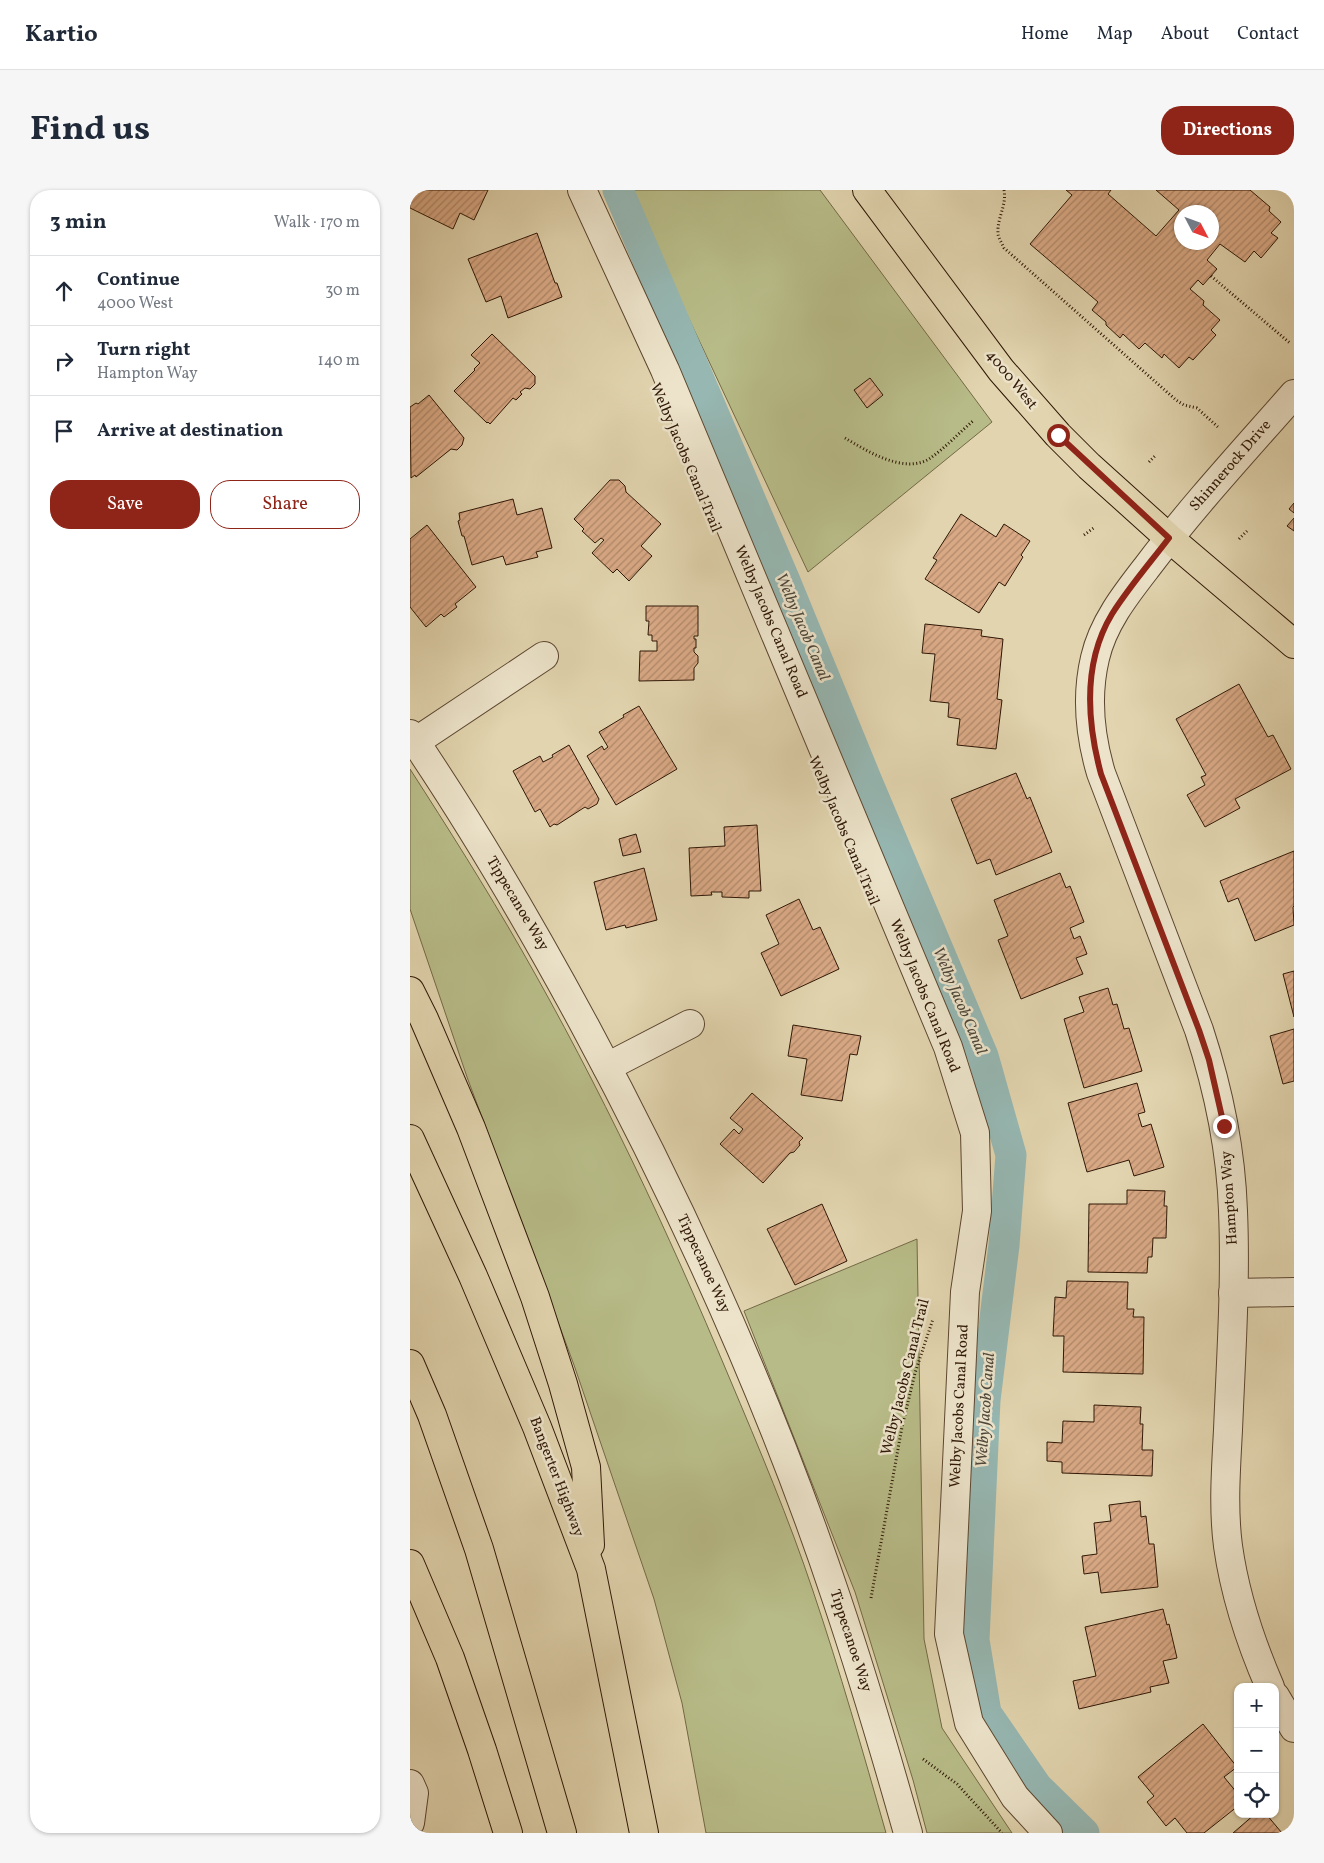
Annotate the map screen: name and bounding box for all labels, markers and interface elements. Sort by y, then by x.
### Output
text: Kartio [25,18,98,52]
text: Home [1021,22,1069,47]
text: Map [1097,22,1133,47]
text: About [1161,22,1209,47]
text: Contact [1237,22,1299,47]
text: Find us [30,106,150,154]
button: Directions [1161,106,1294,155]
north arrow [1174,205,1219,250]
text: 3 min [50,208,106,237]
text: Walk · 170 m [274,212,360,234]
text: Continue [97,267,180,293]
icon: ahead [50,277,78,305]
text: 30 m [325,280,360,302]
text: 4000 West [97,293,173,315]
text: Turn right [97,337,190,363]
street label: 4000 West [980,346,1042,414]
icon: right [50,347,78,375]
text: 140 m [318,350,360,372]
text: Hampton Way [97,363,198,385]
street label: Welby Jacobs Canal Trail [644,380,726,536]
street label: Shinnerock Drive [1185,416,1277,516]
icon: arrive [50,417,78,445]
text: Arrive at destination [97,418,283,444]
route start [1047,424,1070,447]
button: Save [50,480,200,529]
button: Share [210,480,360,529]
street label: Welby Jacobs Canal Road [728,543,812,701]
water label: Welby Jacob Canal [769,570,835,684]
street label: Welby Jacobs Canal Trail [802,753,884,909]
street label: Tippecanoe Way [481,853,553,955]
street label: Welby Jacobs Canal Road [884,916,964,1076]
water label: Welby Jacob Canal [926,944,992,1058]
route end [1213,1115,1236,1138]
street label: Hampton Way [1216,1150,1244,1246]
street label: Tippecanoe Way [671,1211,735,1317]
street label: Welby Jacobs Canal Trail [876,1297,936,1457]
street label: Welby Jacobs Canal Road [945,1324,975,1488]
water label: Welby Jacob Canal [971,1352,1001,1468]
street label: Bangerter Highway [523,1414,589,1540]
street label: Tippecanoe Way [824,1587,876,1695]
map controls [1234,1683,1279,1818]
button: + [1234,1683,1279,1728]
button: − [1234,1728,1279,1773]
button: locate [1234,1773,1279,1818]

